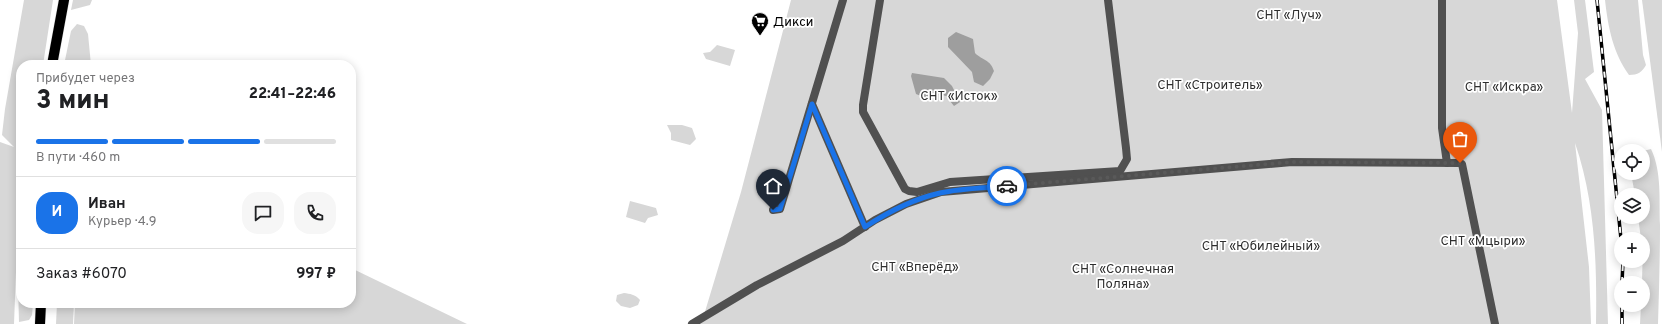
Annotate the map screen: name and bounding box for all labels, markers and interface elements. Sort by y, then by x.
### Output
park label: СНТ «Луч» [1256,8,1322,24]
supermarket icon: Дикси [750,11,770,36]
place label: Дикси [773,15,813,31]
text: Прибудет через [36,71,135,87]
park label: СНТ «Строитель» [1157,78,1263,94]
park label: СНТ «Искра» [1465,80,1544,96]
text: 3 мин [36,85,110,118]
text: 22:41–22:46 [249,85,336,104]
park label: СНТ «Исток» [920,89,998,105]
pin [1443,122,1477,163]
icon: bag [1449,128,1471,150]
map controls [1614,144,1650,312]
button: locate [1614,144,1650,180]
text: В пути · 460 m [36,150,120,166]
courier [987,166,1027,206]
pin [756,169,790,210]
icon: home [762,175,784,197]
icon: car [996,175,1018,197]
button: layers [1614,188,1650,224]
button: chat [242,192,284,234]
button: phone [294,192,336,234]
text: Иван [88,195,126,214]
text: И [52,203,62,222]
text: Курьер · 4.9 [88,214,157,230]
button: + [1614,232,1650,268]
park label: СНТ «Мцыри» [1440,234,1526,250]
park label: СНТ «Юбилейный» [1202,239,1320,255]
park label: СНТ «Вперёд» [871,260,959,276]
park label: СНТ «Солнечная Поляна» [1072,262,1174,293]
text: Заказ #6070 [36,265,127,284]
text: 997 ₽ [296,265,336,284]
button: − [1614,276,1650,312]

